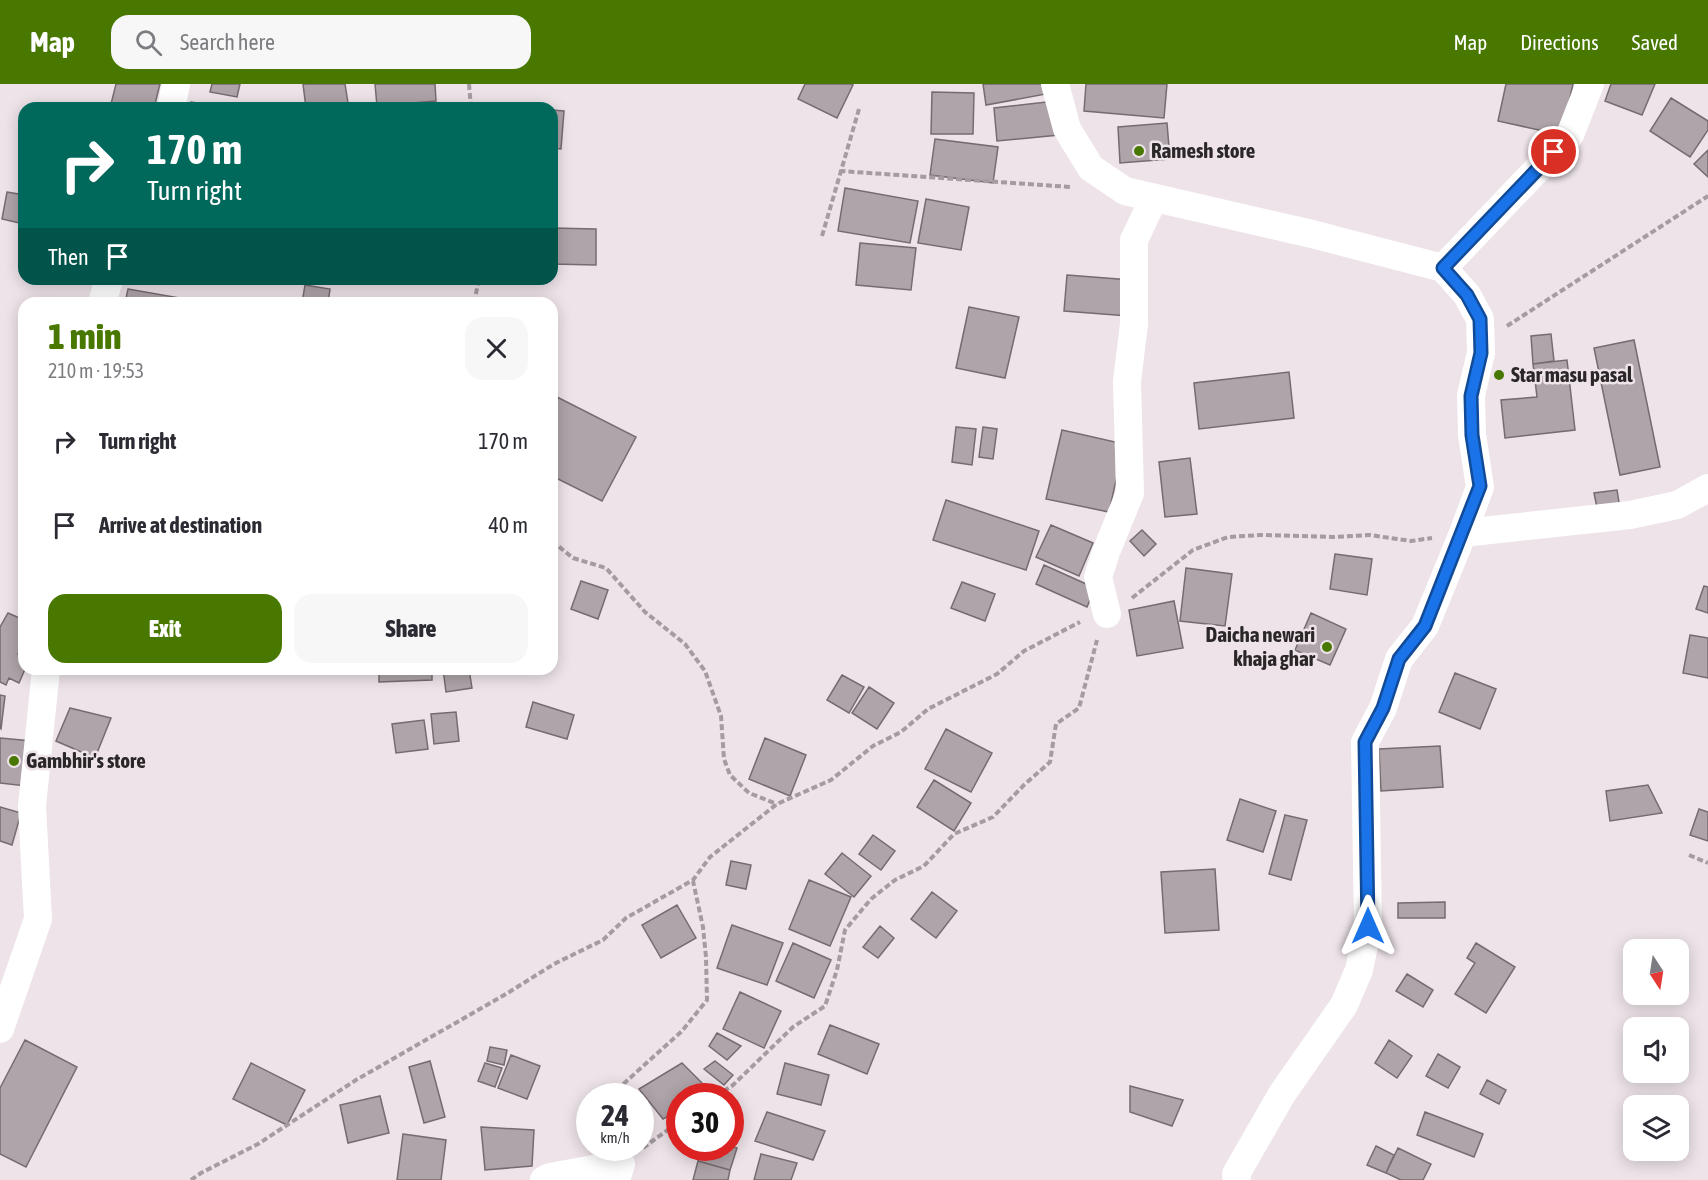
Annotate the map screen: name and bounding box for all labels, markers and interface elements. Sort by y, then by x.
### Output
search box [111,15,531,69]
text: Map [30,26,75,58]
icon: search [132,26,165,59]
text: Search here [180,29,275,55]
text: Map [1453,30,1487,54]
text: Directions [1520,30,1599,54]
text: Saved [1632,30,1678,54]
text: 170 m [147,125,242,173]
icon: right [48,126,126,204]
pin [1528,126,1579,177]
icon: arrive [1537,135,1570,168]
place label: Ramesh store [1151,138,1255,162]
marker: Ramesh store [1132,144,1146,158]
text: Turn right [147,175,242,206]
icon: arrive [101,240,134,273]
text: Then [48,244,89,270]
text: 1 min [48,315,122,357]
button: close [465,317,528,380]
text: 210 m · 19:53 [48,359,144,382]
place label: Star masu pasal [1511,362,1633,386]
marker: Star masu pasal [1492,368,1506,382]
icon: right [48,425,81,458]
text: Turn right [99,428,176,454]
text: 170 m [478,428,528,454]
icon: arrive [48,509,81,542]
text: Arrive at destination [99,512,262,538]
text: 40 m [488,512,528,538]
button: Exit [48,594,282,663]
button: Share [294,594,528,663]
place label: Daicha newari khaja ghar [1205,622,1316,670]
marker: Daicha newari khaja ghar [1320,640,1334,654]
place label: Gambhir's store [26,748,146,772]
marker: Gambhir's store [7,754,21,768]
position arrow [1336,894,1400,958]
north arrow [1623,939,1689,1005]
map controls [1623,939,1689,1161]
button: sound [1623,1017,1689,1083]
speed limit sign: 30 [666,1083,744,1161]
button: layers [1623,1095,1689,1161]
text: 24 [601,1098,629,1132]
text: km/h [600,1129,630,1146]

